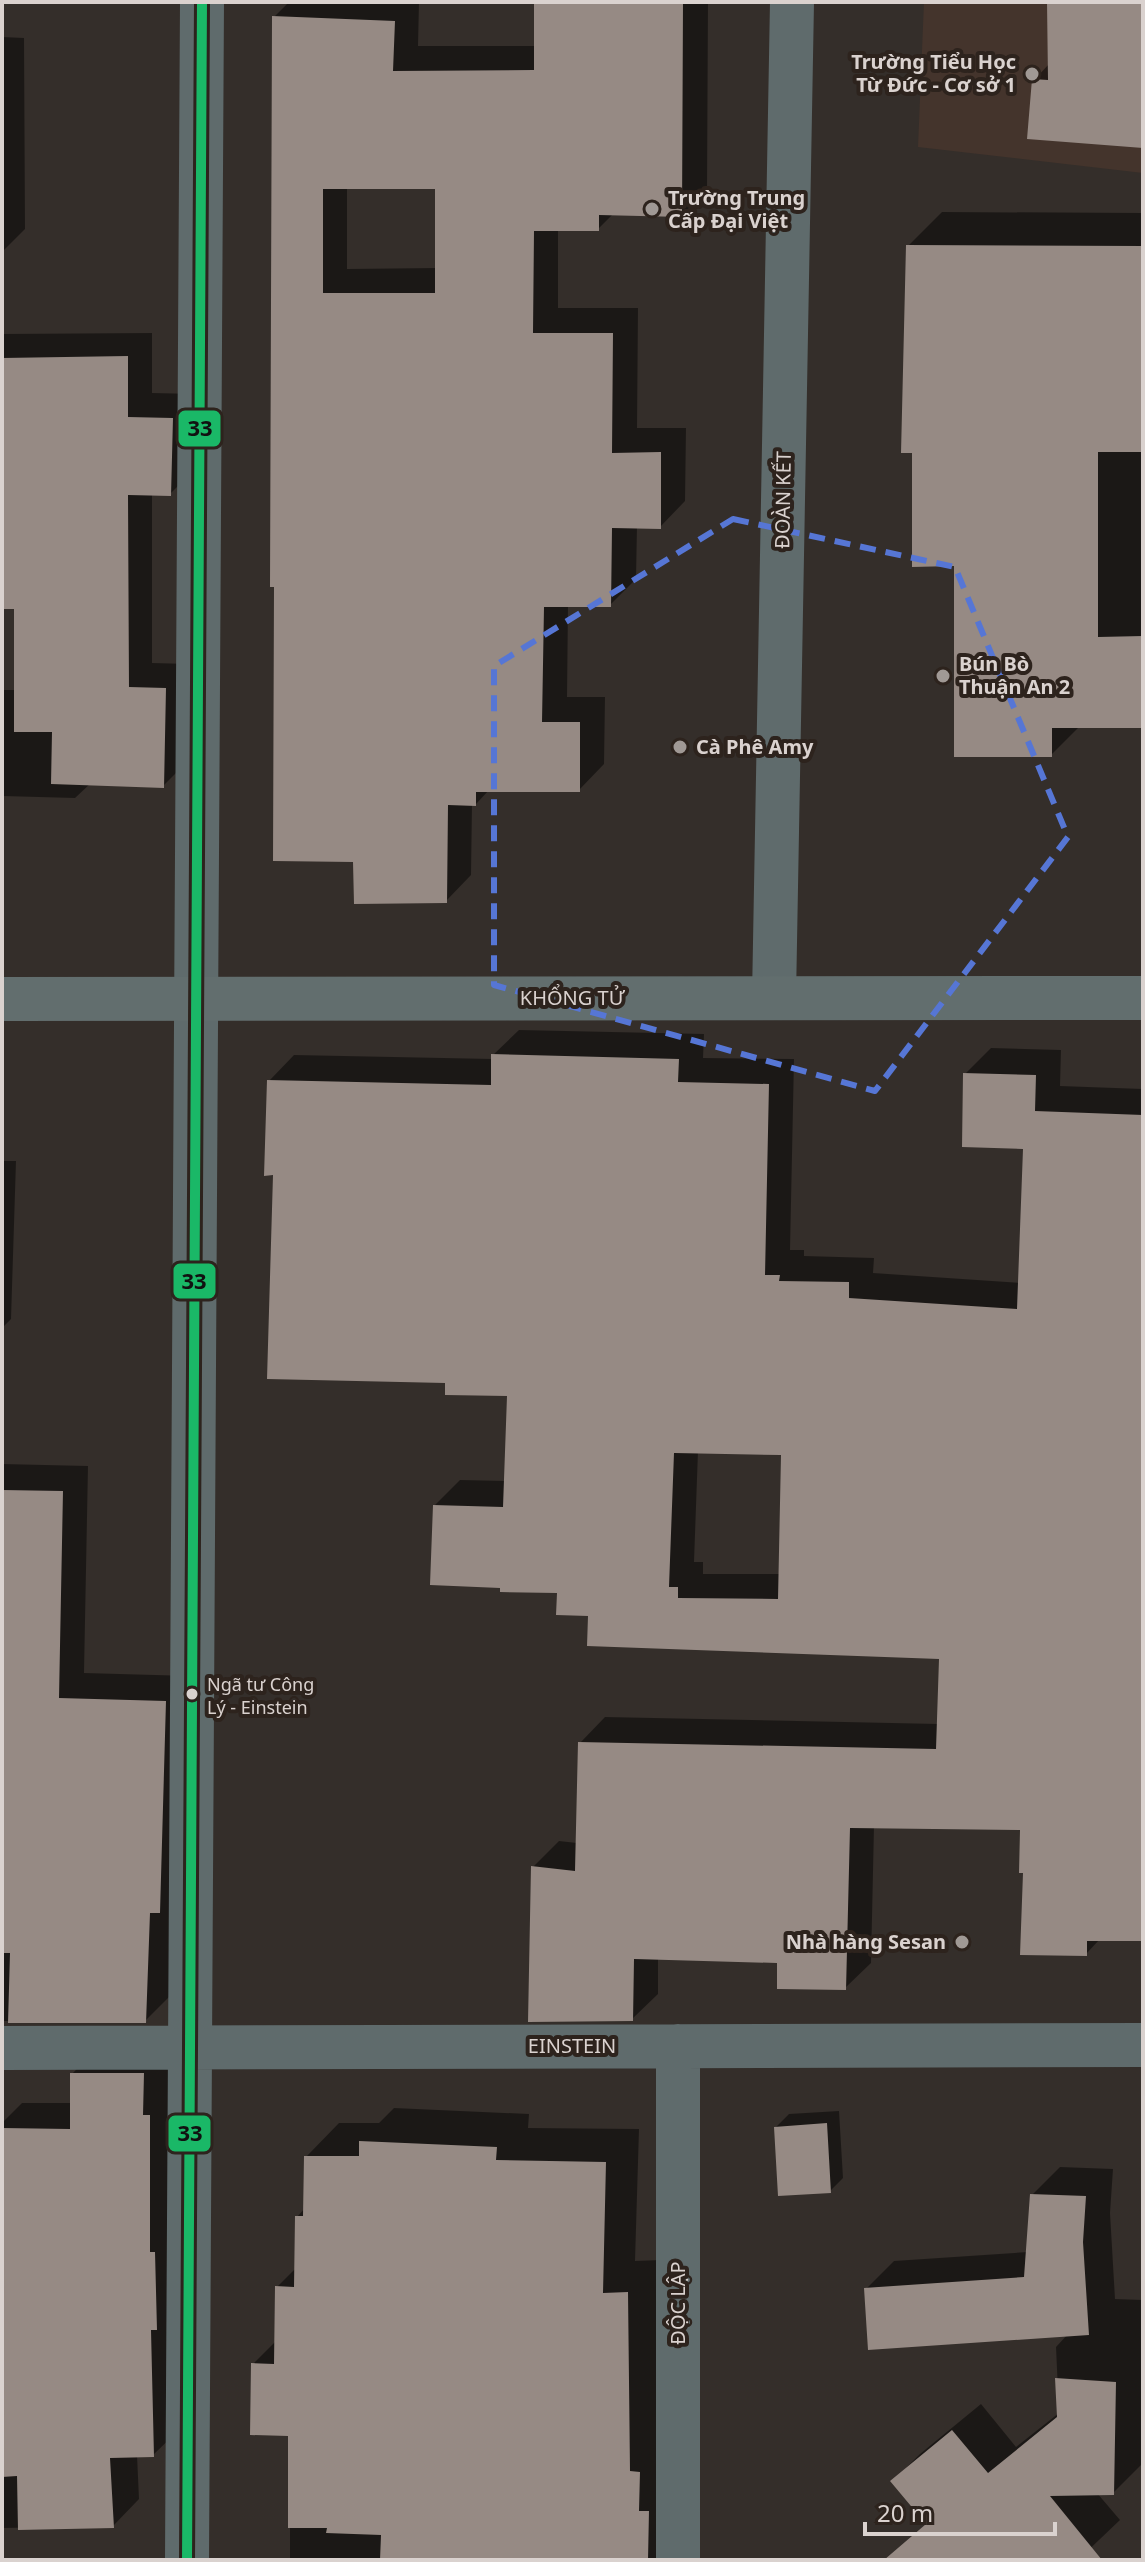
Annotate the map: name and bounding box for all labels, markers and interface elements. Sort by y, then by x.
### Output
place label: Trường Tiểu Học Từ Đức - Cơ sở 1 [851,48,1016,98]
marker: Trường Tiểu Học Từ Đức - Cơ sở 1 [1023,65,1041,83]
place label: Trường Trung Cấp Đại Việt [668,184,805,234]
marker: Trường Trung Cấp Đại Việt [643,200,661,218]
line badge: 33 [177,409,222,448]
text: 33 [187,412,213,442]
street label: ĐOÀN KẾT [768,451,797,549]
place label: Bún Bò Thuận An 2 [959,650,1070,700]
marker: Bún Bò Thuận An 2 [934,667,952,685]
place label: Cà Phê Amy [696,733,814,760]
marker: Cà Phê Amy [671,738,689,756]
street label: KHỔNG TỬ [520,984,626,1011]
line badge: 33 [172,1262,217,1300]
text: 33 [181,1265,207,1295]
place label: Ngã tư Công Lý - Einstein [207,1672,314,1719]
marker: Ngã tư Công Lý - Einstein [184,1686,200,1702]
place label: Nhà hàng Sesan [786,1928,946,1955]
marker: Nhà hàng Sesan [953,1933,971,1951]
street label: EINSTEIN [528,2032,616,2059]
line badge: 33 [167,2114,212,2153]
text: 33 [177,2117,203,2147]
street label: ĐỘC LẬP [664,2261,691,2345]
scale bar [865,2486,1055,2536]
text: 20 m [877,2496,933,2529]

